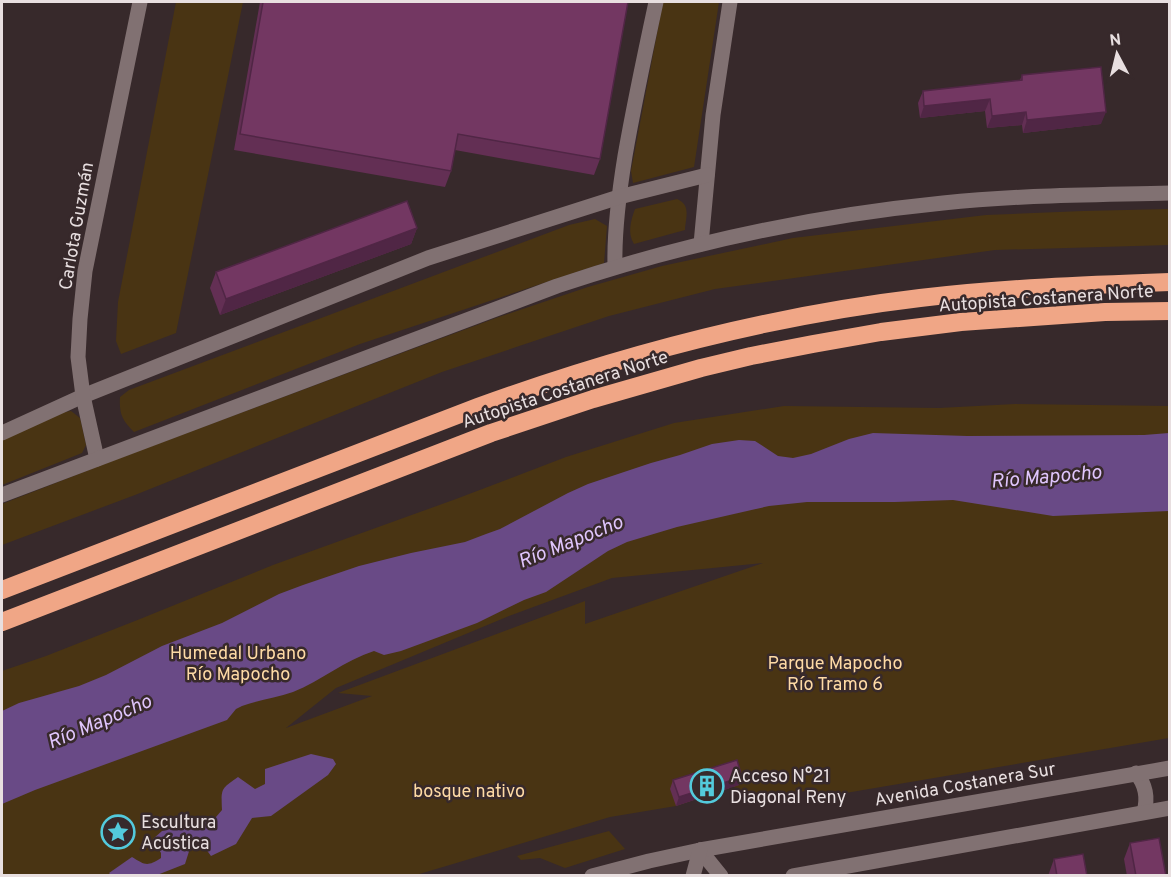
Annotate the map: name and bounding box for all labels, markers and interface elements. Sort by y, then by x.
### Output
north arrow [1087,24,1147,84]
text: N [1108,30,1122,52]
street label: Carlota Guzmán [55,160,100,292]
street label: Autopista Costanera Norte [938,281,1154,318]
street label: Autopista Costanera Norte [460,346,671,435]
water label: Río Mapocho [990,460,1103,496]
water label: Río Mapocho [514,510,627,576]
park label: Humedal Urbano Río Mapocho [170,643,306,687]
park label: Parque Mapocho Río Tramo 6 [767,653,903,697]
water label: Río Mapocho [44,689,156,756]
street label: Avenida Costanera Sur [873,758,1058,813]
place label: Acceso N°21 Diagonal Reny [730,766,846,810]
building icon: Acceso N°21 Diagonal Reny [689,768,725,804]
park label: bosque nativo [413,781,525,804]
place label: Escultura Acústica [141,812,216,856]
place icon: Escultura Acústica [100,814,136,850]

